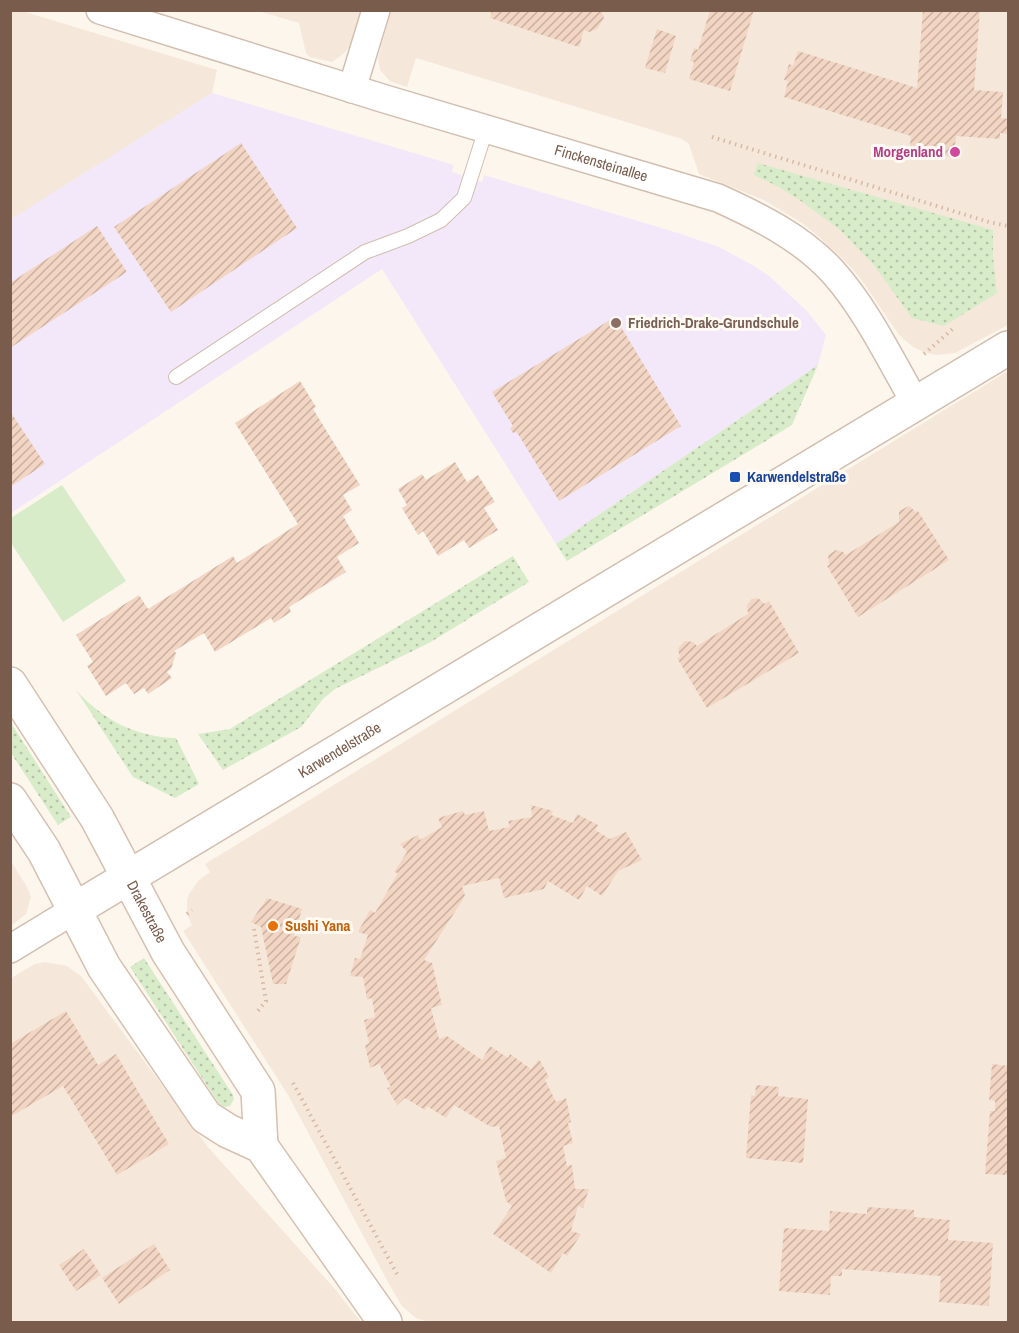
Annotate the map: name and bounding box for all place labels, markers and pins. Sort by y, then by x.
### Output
place label: Morgenland [873,141,943,162]
marker: Morgenland [948,145,962,159]
place label: Friedrich-Drake-Grundschule [628,312,799,333]
marker: Friedrich-Drake-Grundschule [609,316,623,330]
place label: Karwendelstraße [747,466,846,487]
marker: Karwendelstraße [728,470,742,484]
place label: Sushi Yana [285,915,351,936]
marker: Sushi Yana [266,919,280,933]

